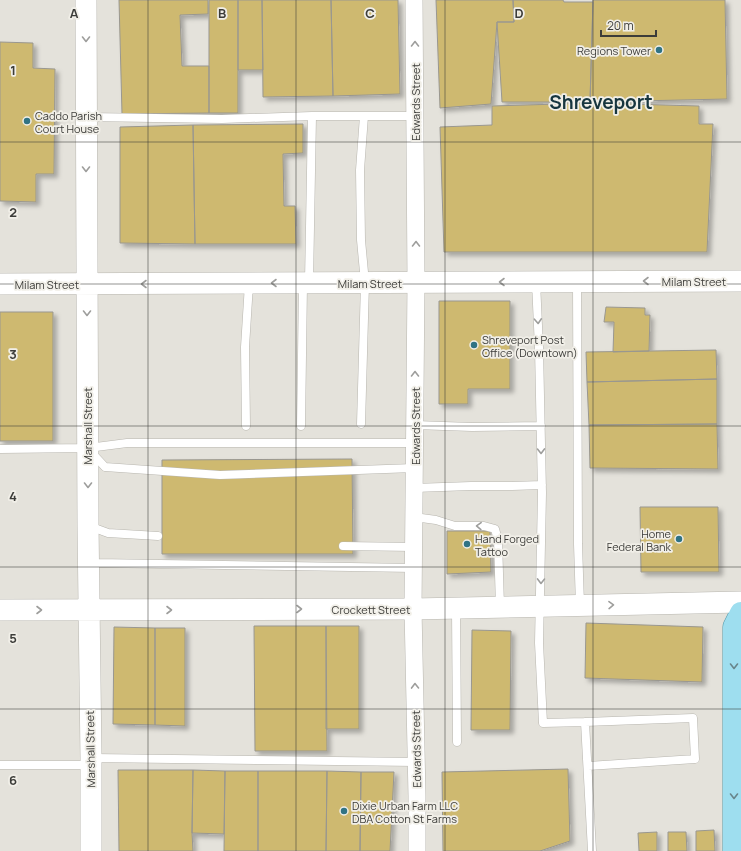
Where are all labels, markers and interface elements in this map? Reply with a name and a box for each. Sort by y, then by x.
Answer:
text: A [70,4,79,22]
text: B [218,4,226,22]
text: C [365,4,375,22]
text: D [514,4,524,22]
scale bar [601,12,656,38]
text: 20 m [607,17,634,34]
one-way arrow [82,36,90,42]
one-way arrow [411,41,419,47]
place label: Regions Tower [577,43,651,58]
marker: Regions Tower [654,45,664,55]
text: 1 [10,61,16,79]
street label: Edwards Street [408,63,423,141]
district label: Shreveport [549,89,653,115]
place label: Caddo Parish Court House [35,108,102,136]
marker: Caddo Parish Court House [22,116,32,126]
one-way arrow [82,166,90,172]
text: 2 [9,203,17,221]
one-way arrow [412,241,420,247]
street label: Milam Street [662,274,726,289]
street label: Milam Street [338,276,402,291]
street label: Milam Street [15,277,79,292]
one-way arrow [643,277,649,285]
one-way arrow [499,278,505,286]
one-way arrow [271,279,277,287]
one-way arrow [141,280,147,288]
one-way arrow [83,310,91,316]
one-way arrow [534,318,542,324]
place label: Shreveport Post Office (Downtown) [482,332,578,360]
marker: Shreveport Post Office (Downtown) [469,340,479,350]
text: 3 [9,345,17,363]
one-way arrow [411,371,419,377]
street label: Marshall Street [80,387,95,465]
street label: Edwards Street [408,387,423,465]
one-way arrow [537,448,545,454]
one-way arrow [84,482,92,488]
text: 4 [9,487,17,505]
one-way arrow [476,522,482,530]
place label: Home Federal Bank [607,526,672,554]
place label: Hand Forged Tattoo [475,531,539,559]
marker: Home Federal Bank [674,534,684,544]
marker: Hand Forged Tattoo [462,539,472,549]
one-way arrow [537,578,545,584]
one-way arrow [608,601,614,609]
street label: Crockett Street [332,602,410,617]
one-way arrow [296,605,302,613]
one-way arrow [36,606,42,614]
one-way arrow [166,606,172,614]
text: 5 [9,629,17,647]
one-way arrow [730,663,738,669]
one-way arrow [411,683,419,689]
street label: Marshall Street [82,710,98,788]
street label: Edwards Street [408,710,424,788]
text: 6 [9,771,17,789]
one-way arrow [730,793,738,799]
place label: Dixie Urban Farm LLC DBA Cotton St Farms [352,798,458,826]
marker: Dixie Urban Farm LLC DBA Cotton St Farms [339,806,349,816]

